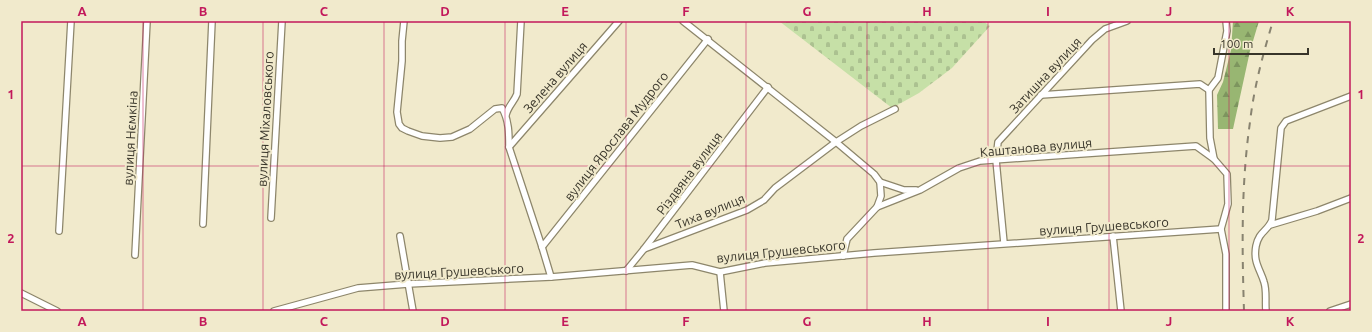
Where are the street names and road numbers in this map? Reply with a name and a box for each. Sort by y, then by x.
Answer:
street label: Затишна вулиця [1006,34,1084,116]
street label: Зелена вулиця [520,39,590,115]
street label: вулиця Міхаловського [254,51,276,187]
street label: вулиця Ярослава Мудрого [561,69,671,203]
street label: вулиця Нємкіна [121,90,139,186]
street label: Різдвяна вулиця [654,129,724,217]
street label: Каштанова вулиця [979,135,1093,159]
street label: Тиха вулиця [673,191,747,231]
street label: вулиця Грушевського [1039,214,1169,238]
street label: вулиця Грушевського [716,237,846,265]
street label: вулиця Грушевського [394,261,524,281]

